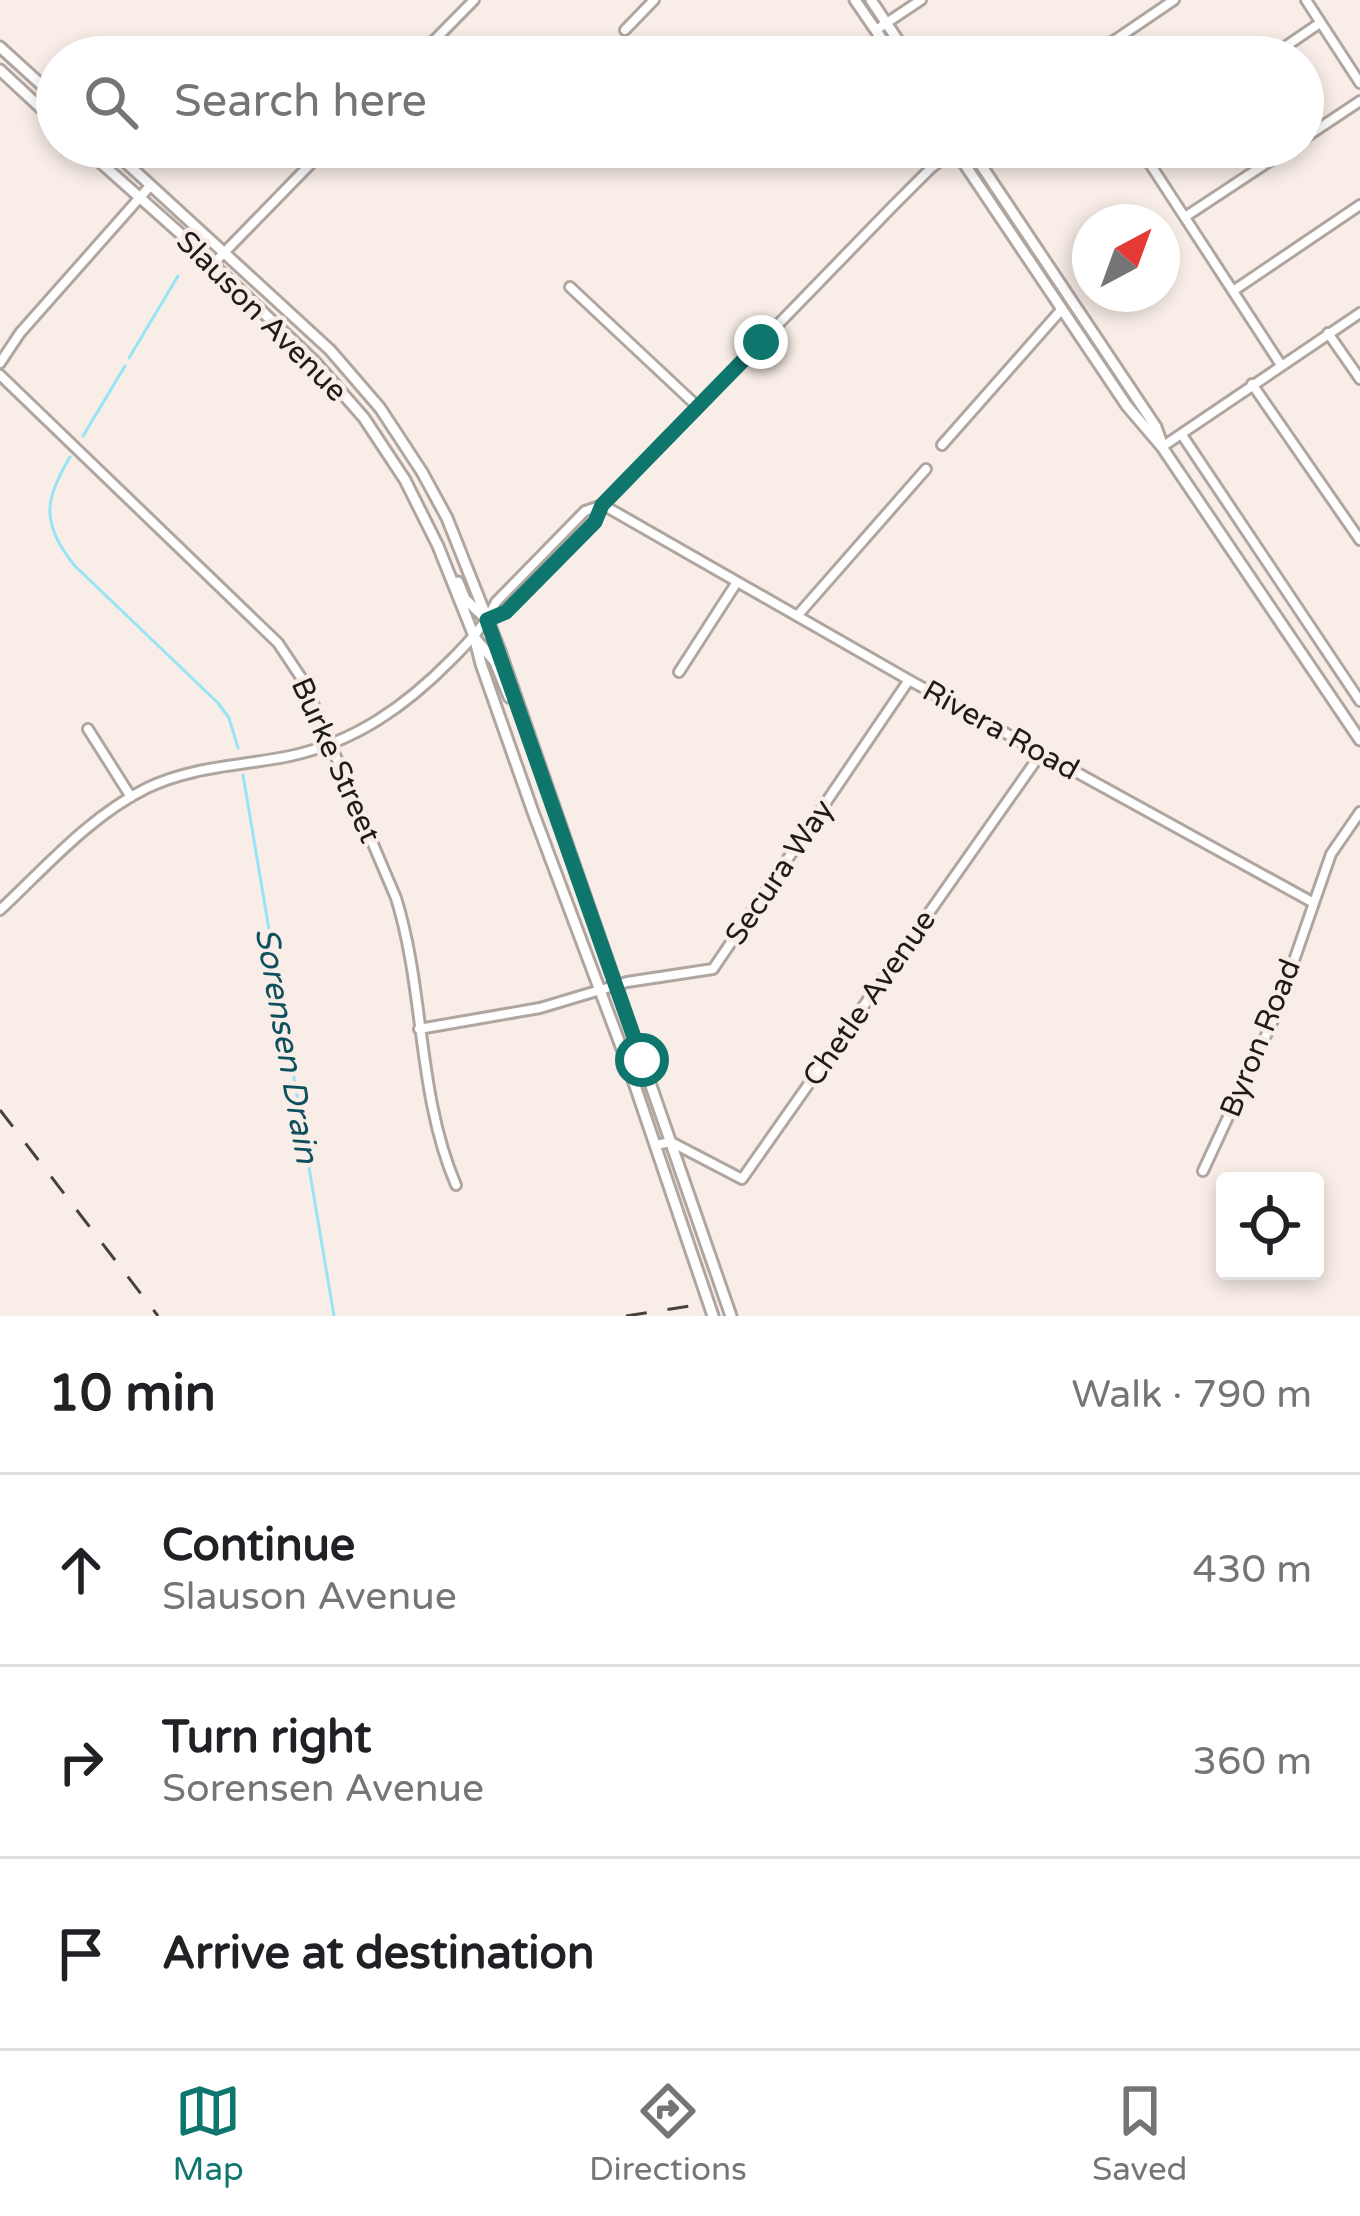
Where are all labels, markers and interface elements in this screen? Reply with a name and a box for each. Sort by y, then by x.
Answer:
search box [36,36,1324,168]
icon: search [78,69,144,135]
text: Search here [174,75,427,129]
north arrow [1072,204,1180,312]
street label: Slauson Avenue [168,223,355,410]
route end [734,315,788,369]
street label: Burke Street [283,672,388,849]
street label: Rivera Road [916,672,1085,789]
street label: Secura Way [717,792,842,952]
street label: Chetle Avenue [795,903,944,1094]
water label: Sorensen Drain [247,924,327,1167]
street label: Byron Road [1212,954,1309,1123]
route start [615,1033,669,1087]
map controls [1216,1172,1324,1280]
button: locate [1216,1172,1324,1280]
text: 10 min [48,1363,216,1425]
text: Walk · 790 m [1071,1371,1312,1418]
text: Continue [162,1519,355,1573]
icon: ahead [48,1537,114,1603]
text: 430 m [1193,1546,1312,1593]
text: Slauson Avenue [162,1573,457,1620]
text: Turn right [162,1711,371,1765]
icon: right [48,1729,114,1795]
text: 360 m [1193,1738,1312,1785]
text: Sorensen Avenue [162,1765,484,1812]
icon: arrive [48,1921,114,1987]
text: Arrive at destination [162,1927,594,1981]
tab: Map [173,2078,244,2189]
tab: Directions [589,2078,747,2189]
tab: Saved [1092,2078,1187,2189]

